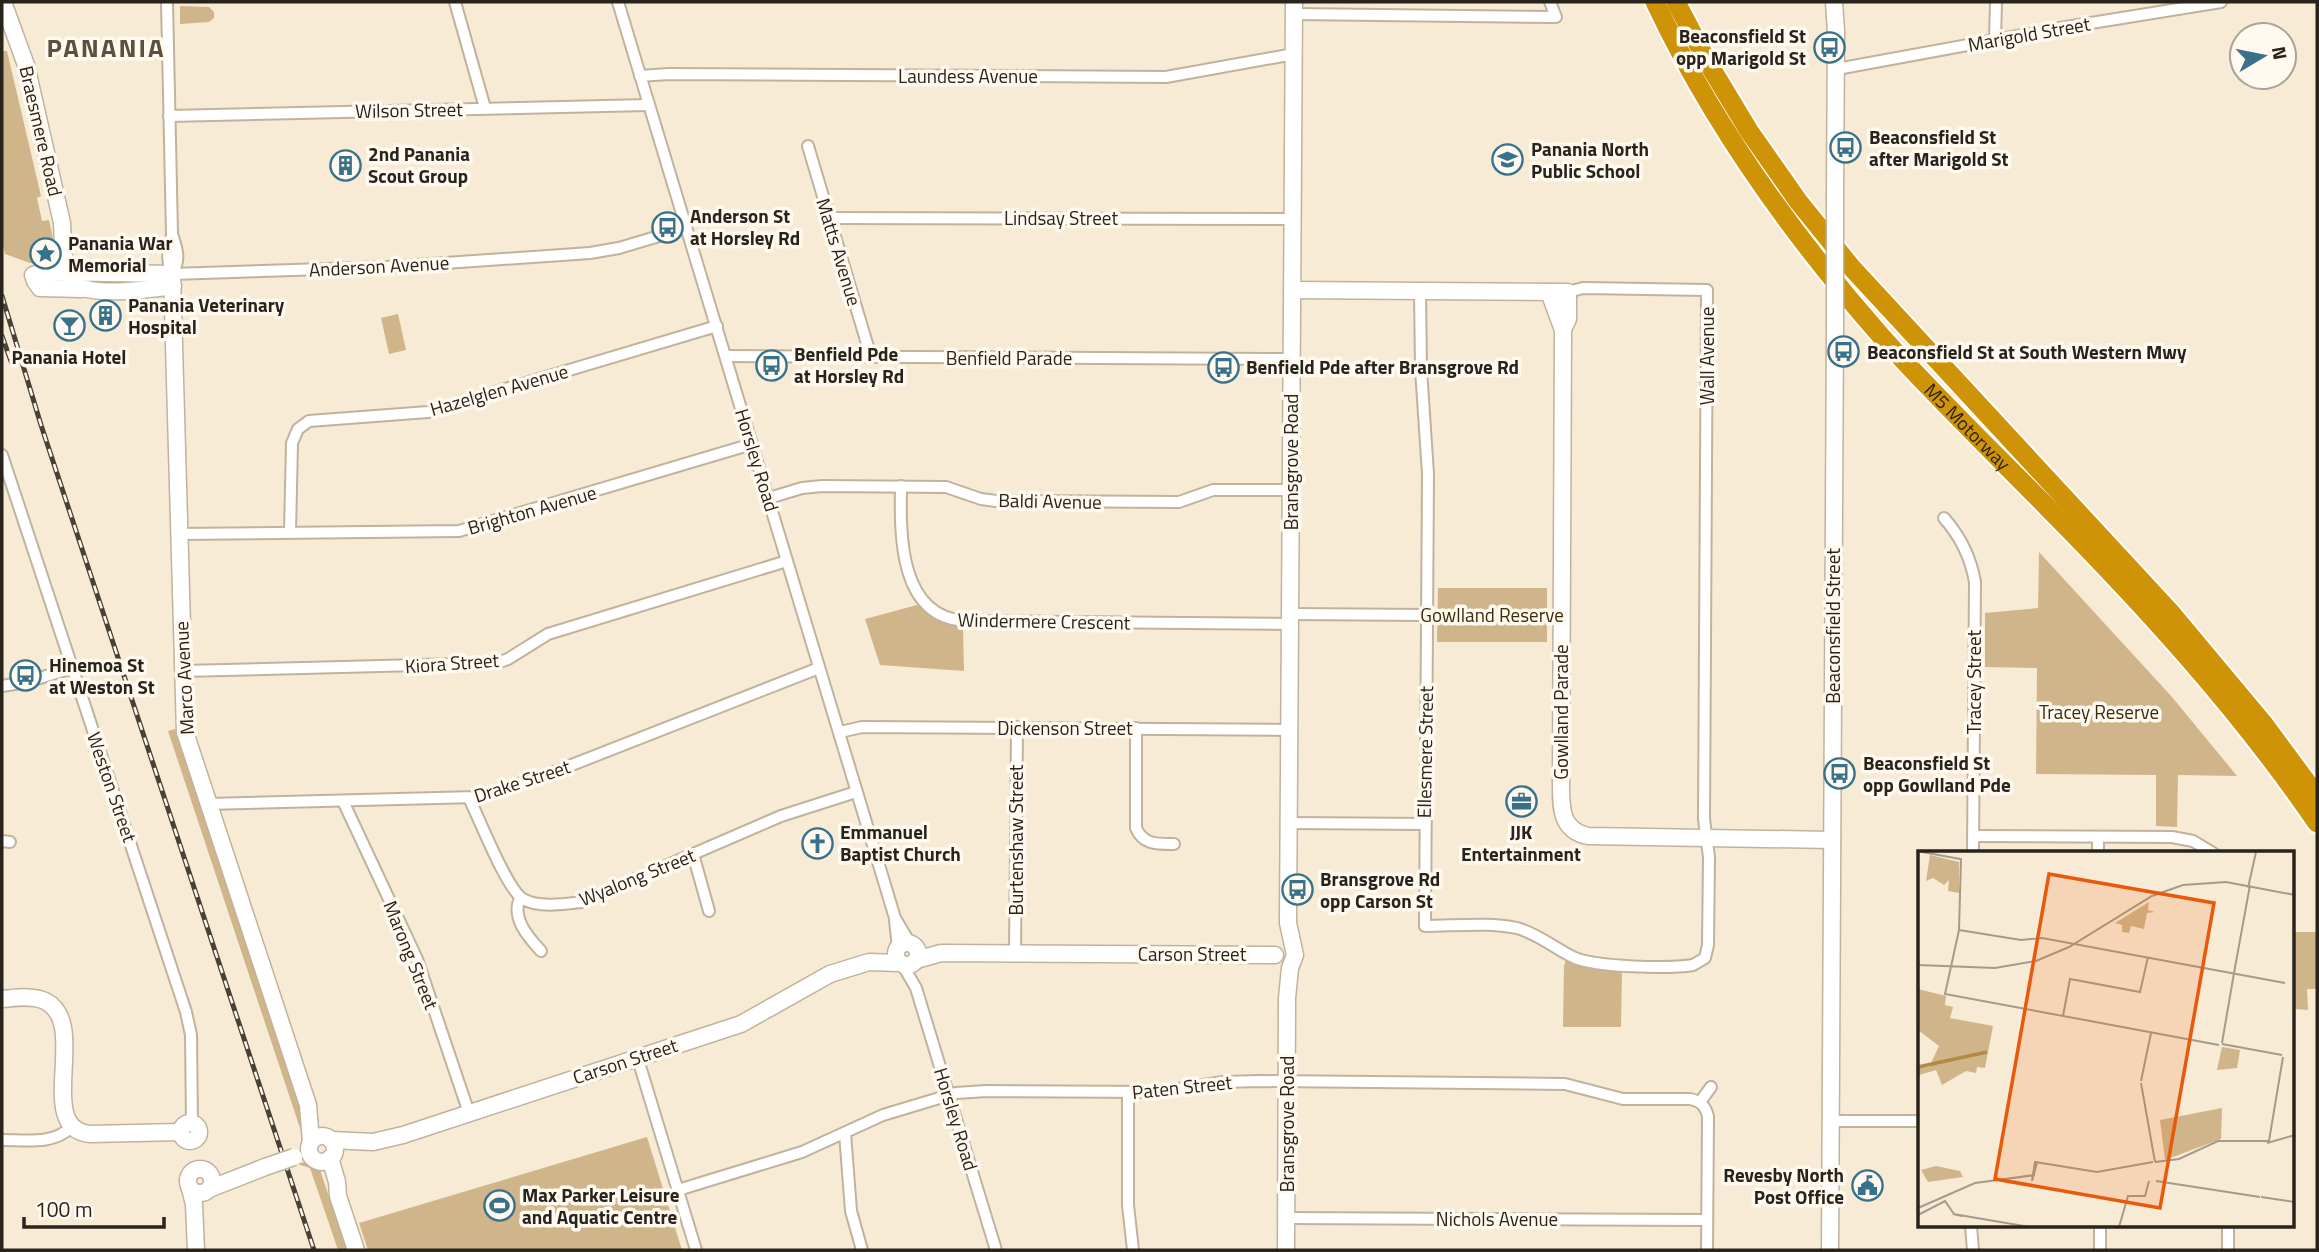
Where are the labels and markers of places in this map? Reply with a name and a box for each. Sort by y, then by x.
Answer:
place label: Beaconsfield St opp Marigold St [1676,21,1806,72]
bus stop icon: Beaconsfield St opp Marigold St [1812,30,1846,64]
place label: Beaconsfield St after Marigold St [1869,122,2009,173]
bus stop icon: Beaconsfield St after Marigold St [1829,131,1863,165]
place label: Panania North Public School [1531,134,1649,185]
place label: 2nd Panania Scout Group [368,139,470,190]
school or university icon: Panania North Public School [1491,143,1525,177]
building icon: 2nd Panania Scout Group [328,148,362,182]
place label: Anderson St at Horsley Rd [690,201,800,252]
bus stop icon: Anderson St at Horsley Rd [650,210,684,244]
place label: Panania War Memorial [68,228,172,279]
place icon: Panania War Memorial [28,237,62,271]
place label: Panania Veterinary Hospital [128,290,285,341]
building icon: Panania Veterinary Hospital [88,299,122,333]
bar icon: Panania Hotel [52,309,86,343]
bus stop icon: Beaconsfield St at South Western Mwy [1827,335,1861,369]
place label: Beaconsfield St at South Western Mwy [1867,337,2187,366]
place label: Benfield Pde at Horsley Rd [794,339,904,390]
place label: Panania Hotel [12,342,126,371]
bus stop icon: Benfield Pde at Horsley Rd [754,348,788,382]
bus stop icon: Benfield Pde after Bransgrove Rd [1206,350,1240,384]
place label: Benfield Pde after Bransgrove Rd [1246,352,1519,381]
place label: Hinemoa St at Weston St [49,650,155,701]
bus stop icon: Hinemoa St at Weston St [9,659,43,693]
place label: Beaconsfield St opp Gowlland Pde [1863,748,2011,799]
bus stop icon: Beaconsfield St opp Gowlland Pde [1823,757,1857,791]
office icon: JJK Entertainment [1504,784,1538,818]
place label: Emmanuel Baptist Church [840,817,961,868]
place label: JJK Entertainment [1461,817,1581,868]
church icon: Emmanuel Baptist Church [800,826,834,860]
place label: Bransgrove Rd opp Carson St [1320,864,1440,915]
bus stop icon: Bransgrove Rd opp Carson St [1280,873,1314,907]
place label: Revesby North Post Office [1723,1160,1844,1211]
public building icon: Revesby North Post Office [1850,1169,1884,1203]
place label: Max Parker Leisure and Aquatic Centre [522,1180,680,1231]
sports icon: Max Parker Leisure and Aquatic Centre [482,1189,516,1223]

